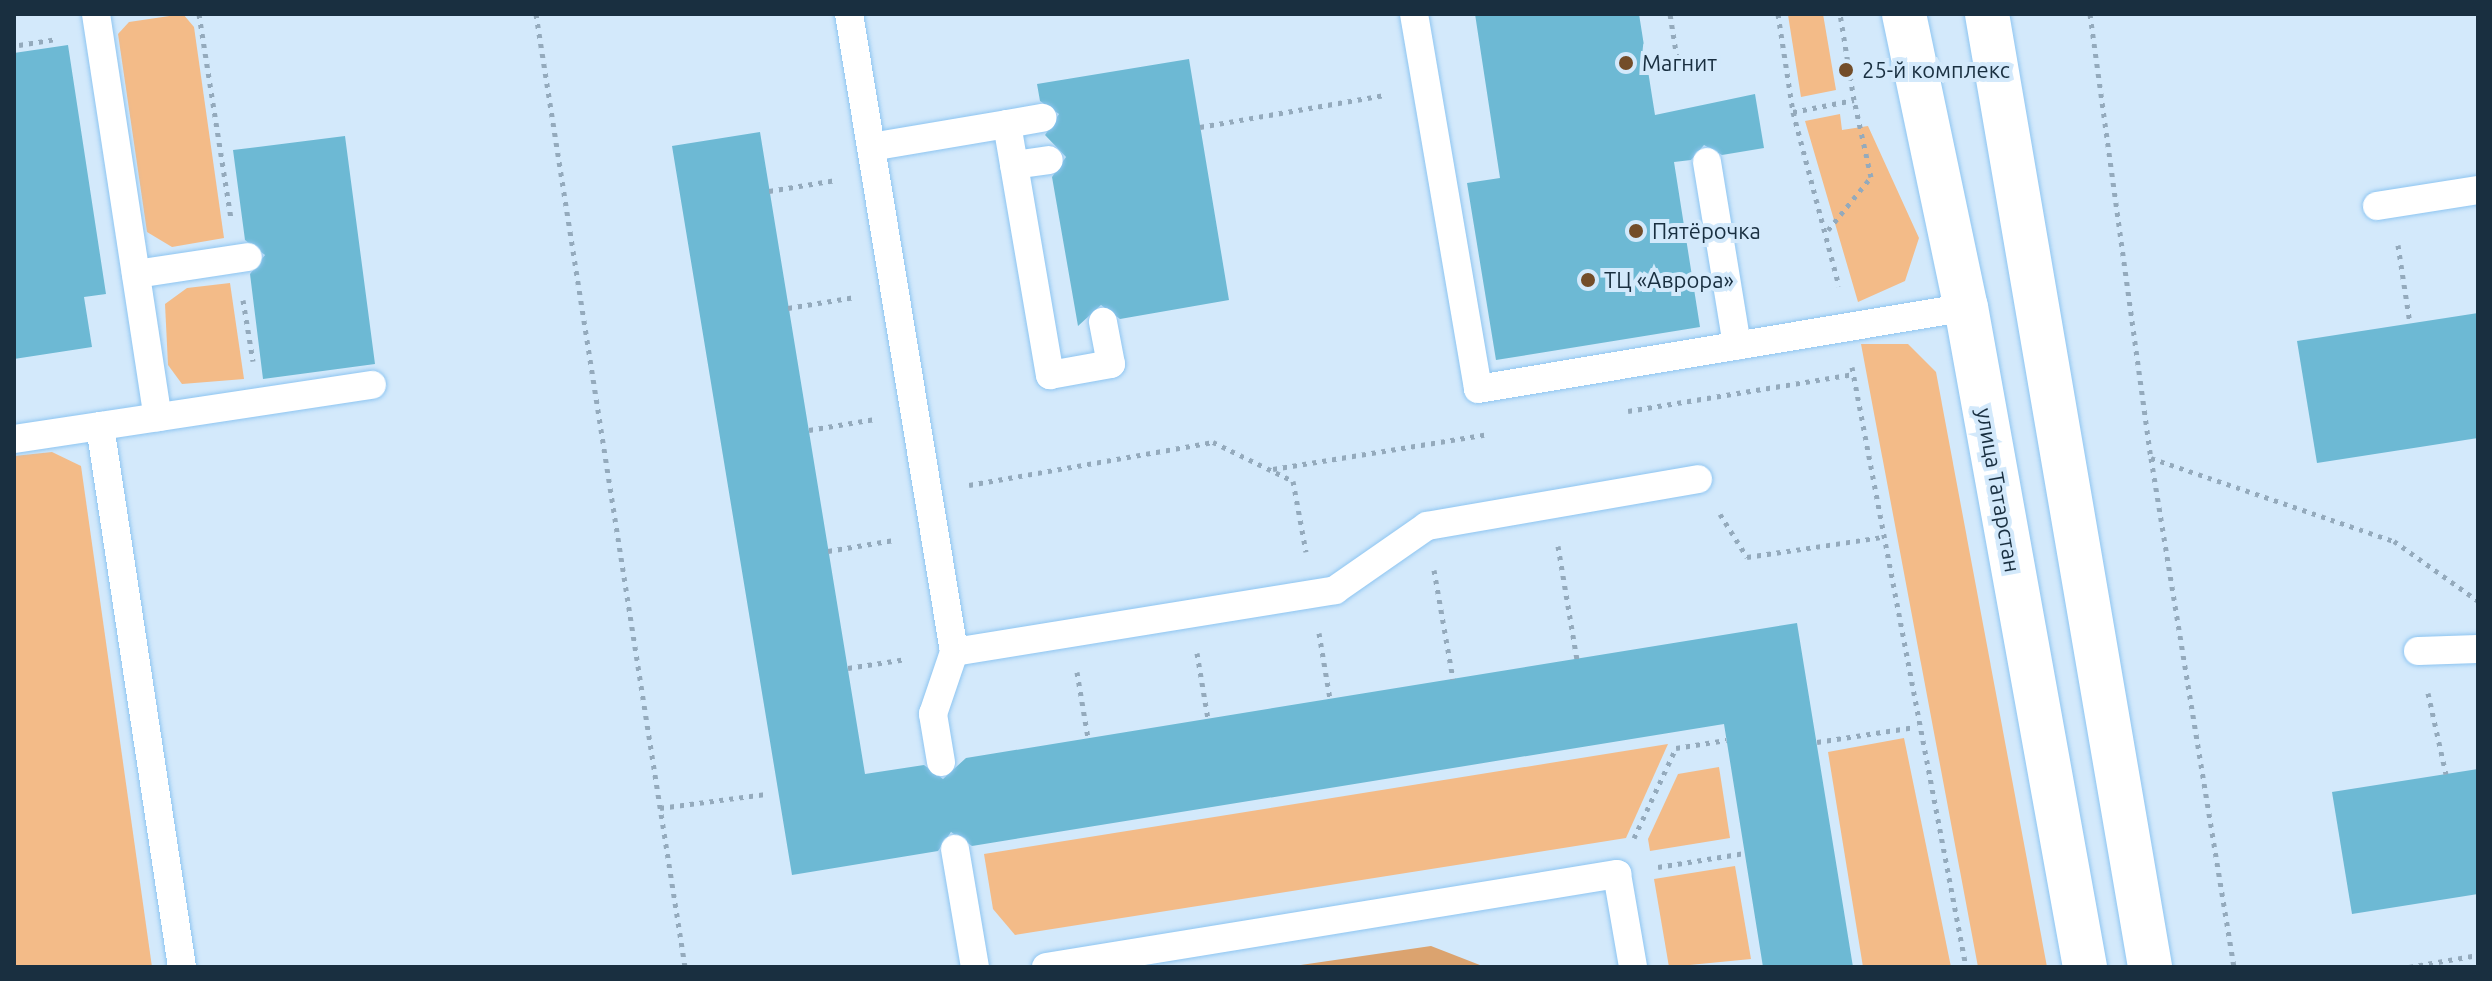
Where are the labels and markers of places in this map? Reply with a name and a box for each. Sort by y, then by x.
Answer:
place label: Магнит [1642,50,1717,76]
marker: Магнит [1617,54,1635,72]
place label: 25-й комплекс [1862,57,2010,83]
marker: 25-й комплекс [1837,61,1855,79]
place label: Пятёрочка [1652,218,1761,244]
marker: Пятёрочка [1627,222,1645,240]
place label: ТЦ «Аврора» [1604,267,1734,293]
marker: ТЦ «Аврора» [1579,271,1597,289]

